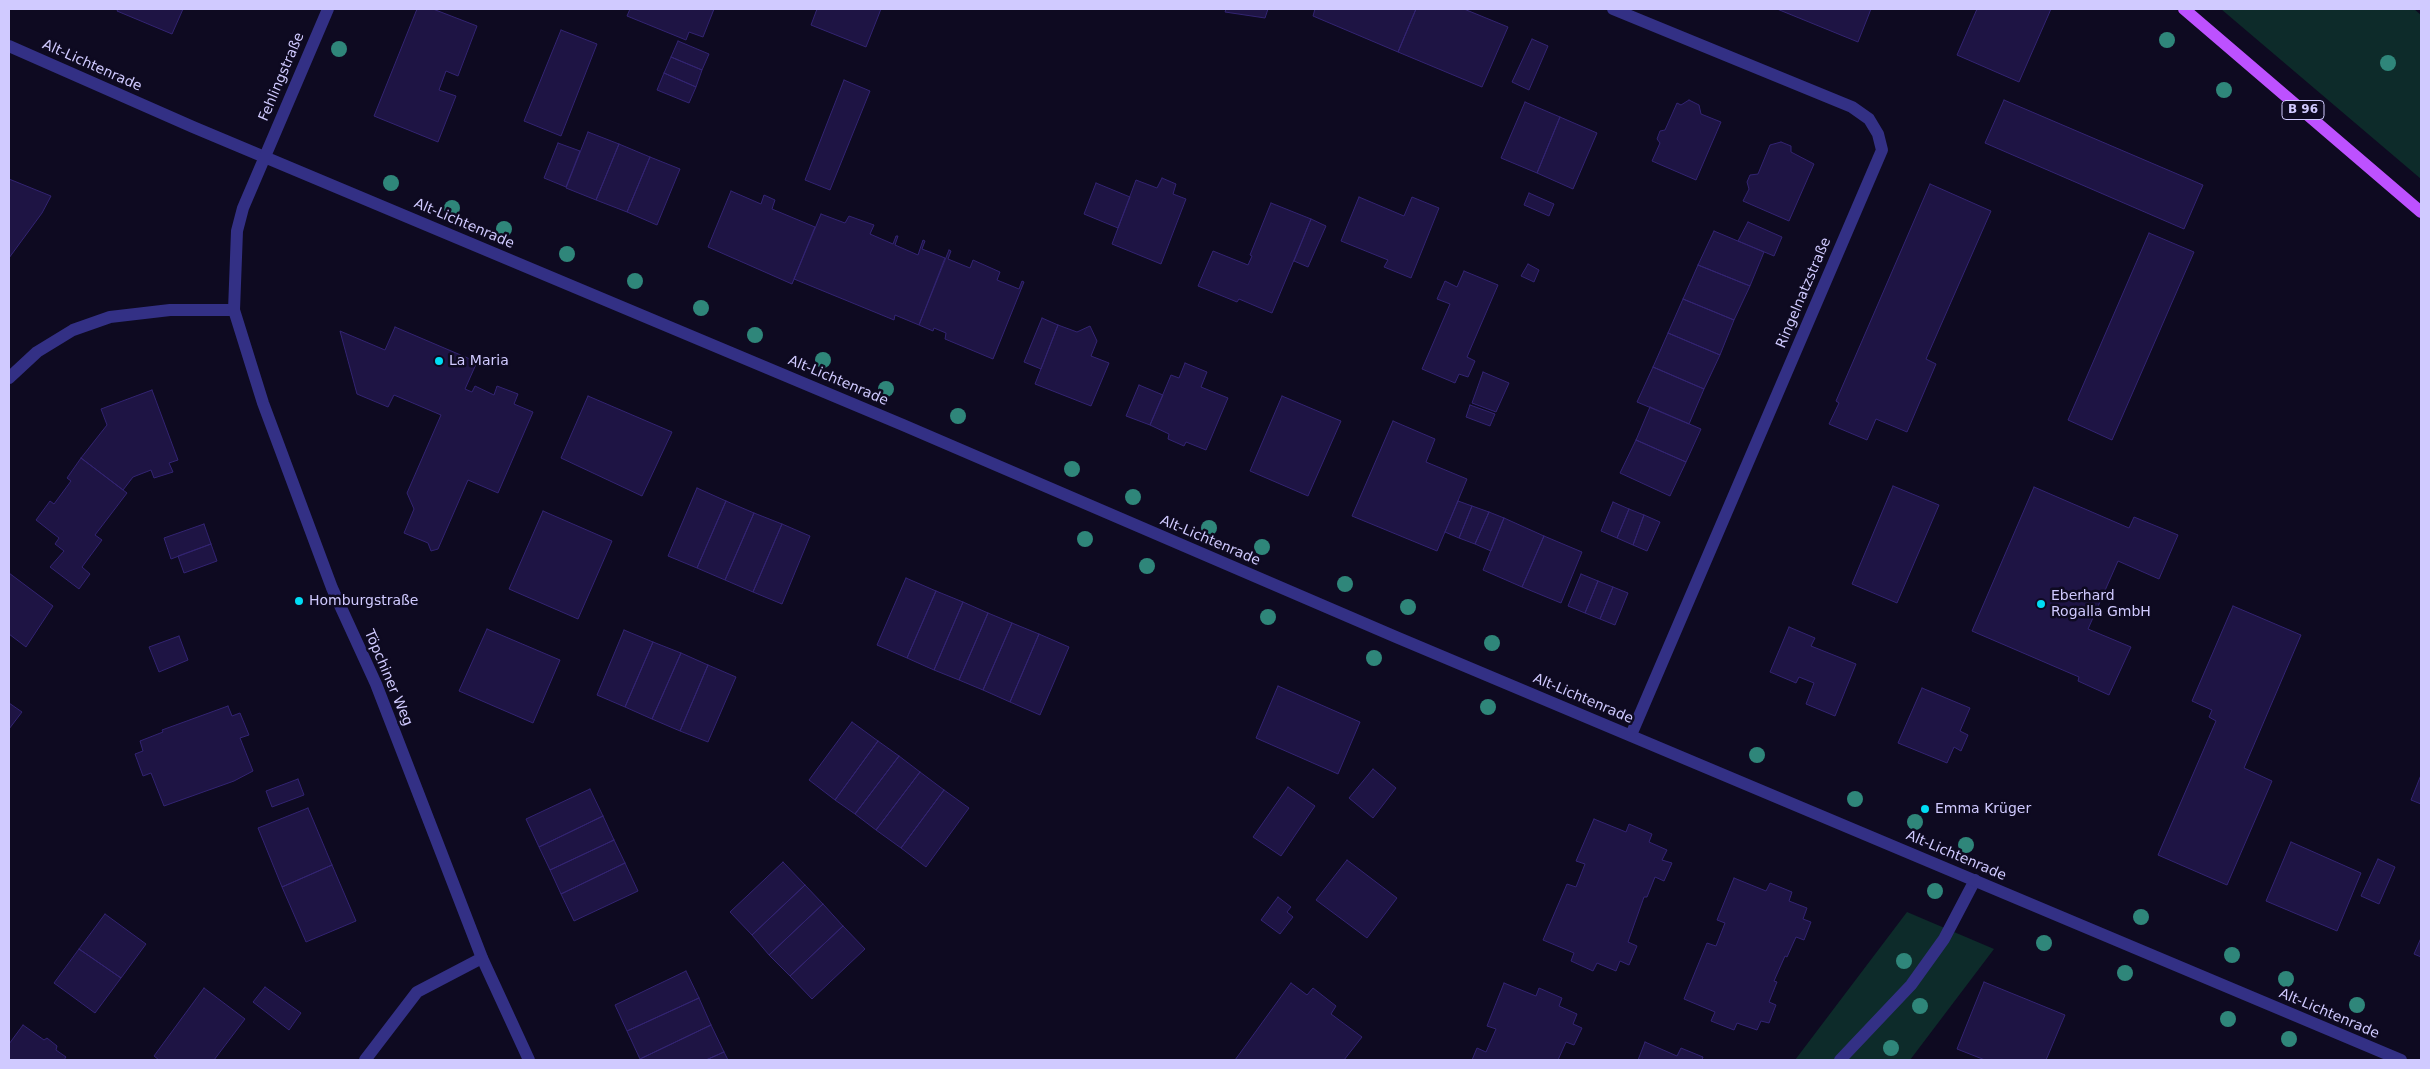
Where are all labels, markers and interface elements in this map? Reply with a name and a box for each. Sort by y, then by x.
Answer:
street label: Fehlingstraße [256,30,308,124]
street label: Alt-Lichtenrade [40,37,144,95]
road number: B 96 [2282,100,2324,120]
street label: Alt-Lichtenrade [411,195,517,253]
street label: Ringelnatzstraße [1773,235,1835,351]
street label: Alt-Lichtenrade [785,352,891,410]
place label: La Maria [449,353,509,369]
marker: La Maria [433,355,445,367]
street label: Alt-Lichtenrade [1157,512,1263,570]
place label: Eberhard Rogalla GmbH [2051,588,2151,620]
place label: Homburgstraße [309,593,418,609]
marker: Homburgstraße [293,595,305,607]
marker: Eberhard Rogalla GmbH [2035,598,2047,610]
street label: Töpchiner Weg [360,627,416,729]
street label: Alt-Lichtenrade [1530,670,1636,728]
place label: Emma Krüger [1935,801,2031,817]
marker: Emma Krüger [1919,803,1931,815]
street label: Alt-Lichtenrade [1903,827,2009,885]
street label: Alt-Lichtenrade [2276,985,2382,1043]

